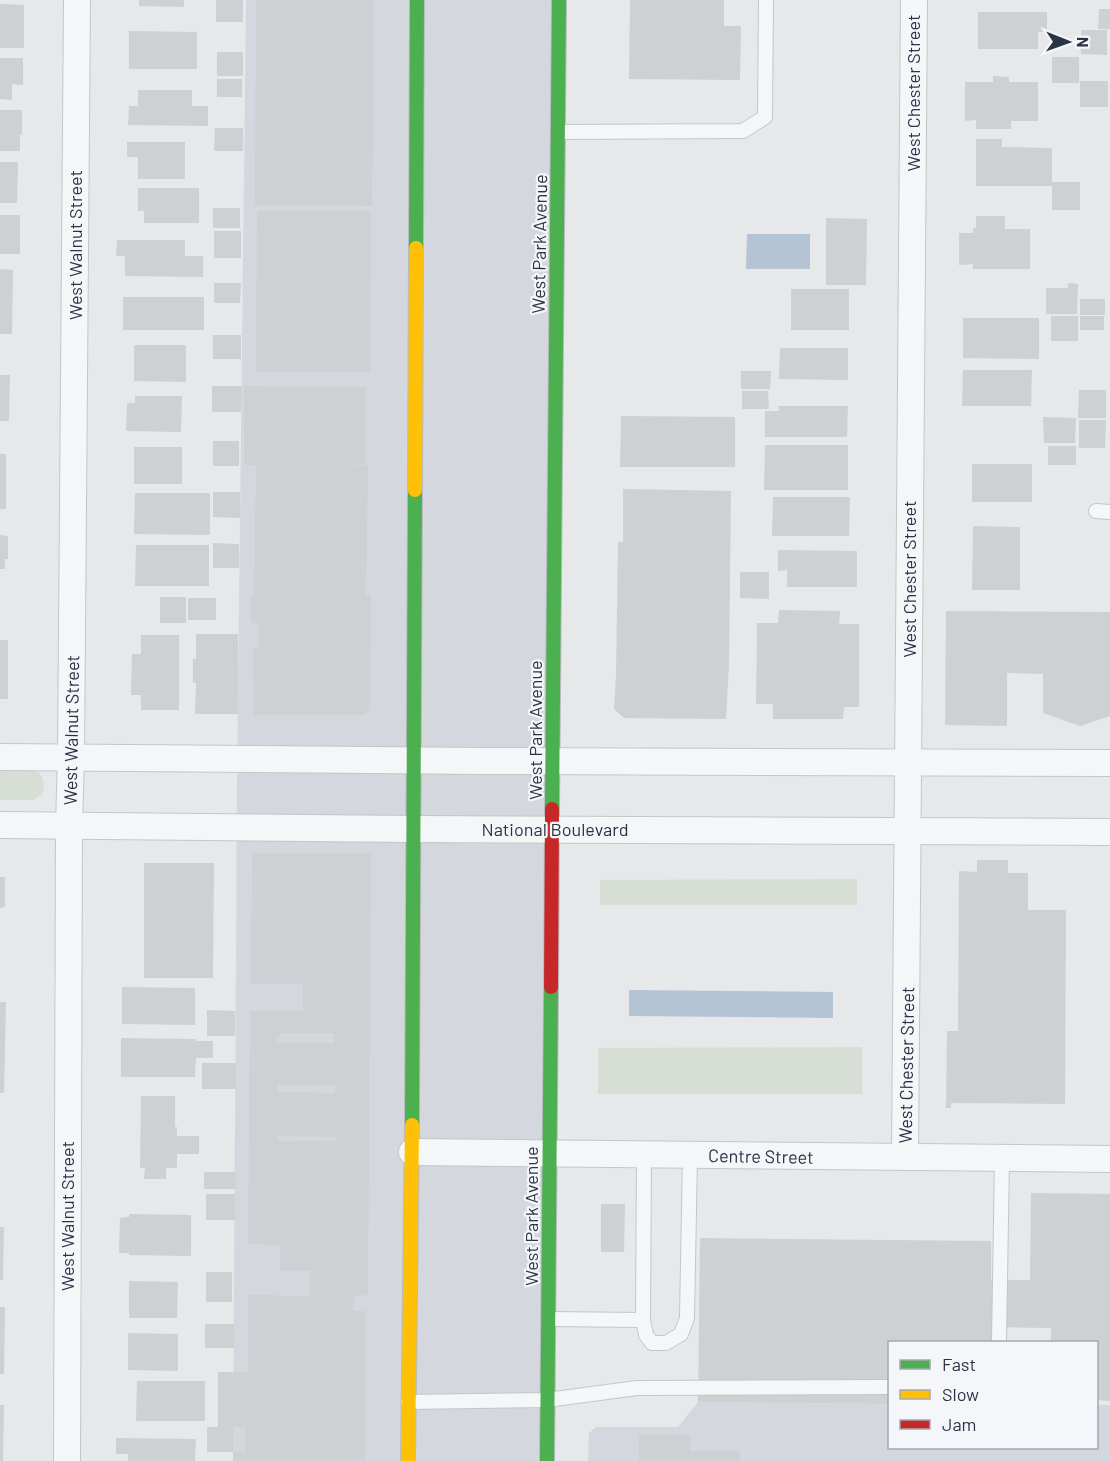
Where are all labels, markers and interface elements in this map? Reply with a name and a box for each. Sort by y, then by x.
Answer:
north arrow [1038,12,1098,72]
street label: West Chester Street [902,15,924,171]
text: N [1074,37,1093,48]
street label: West Walnut Street [64,170,86,320]
street label: West Park Avenue [527,174,551,314]
street label: West Chester Street [898,501,920,657]
street label: West Walnut Street [59,655,83,805]
street label: West Park Avenue [524,660,546,800]
street label: National Boulevard [482,818,628,840]
street label: West Chester Street [894,986,918,1144]
street label: West Walnut Street [56,1141,78,1291]
street label: Centre Street [708,1144,814,1168]
street label: West Park Avenue [520,1146,542,1286]
legend [888,1341,1098,1449]
text: Fast [942,1353,976,1375]
text: Slow [942,1383,979,1405]
text: Jam [942,1413,976,1435]

